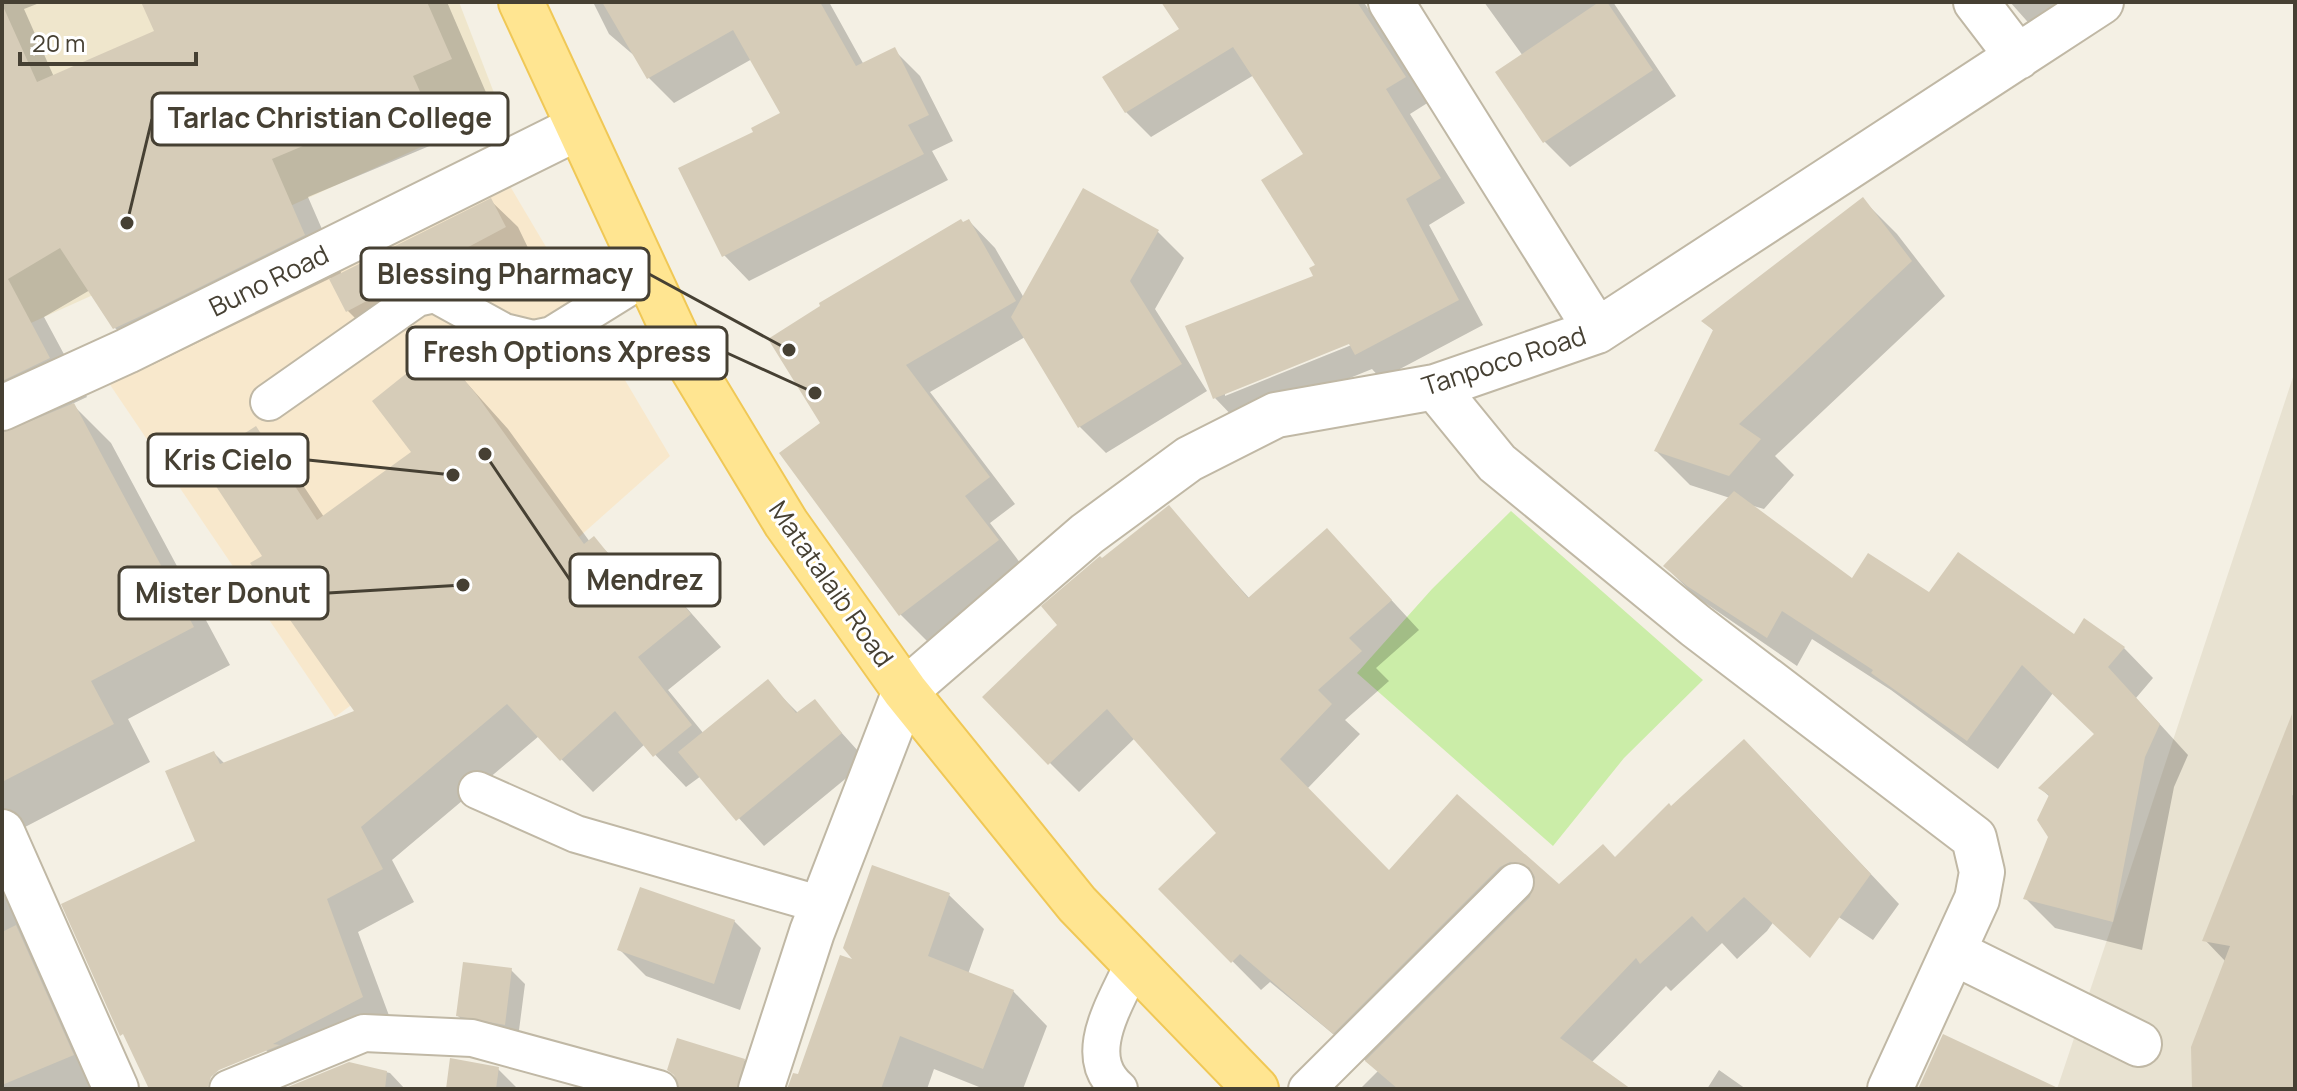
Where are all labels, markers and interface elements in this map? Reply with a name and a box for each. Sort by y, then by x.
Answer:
scale bar [20,16,196,66]
text: 20 m [32,26,85,59]
callout: Tarlac Christian College [152,93,508,145]
text: Tarlac Christian College [168,98,492,136]
street label: Buno Road [203,236,334,325]
callout: Blessing Pharmacy [361,248,649,300]
text: Blessing Pharmacy [377,254,633,292]
street label: Tanpoco Road [1417,317,1590,404]
callout: Fresh Options Xpress [407,327,727,379]
text: Fresh Options Xpress [423,332,711,370]
callout: Kris Cielo [148,434,308,486]
text: Kris Cielo [164,440,292,478]
street label: Matatalaib Road [761,493,902,674]
callout: Mendrez [570,554,720,606]
text: Mendrez [586,560,704,598]
callout: Mister Donut [119,567,328,619]
text: Mister Donut [135,573,311,611]

